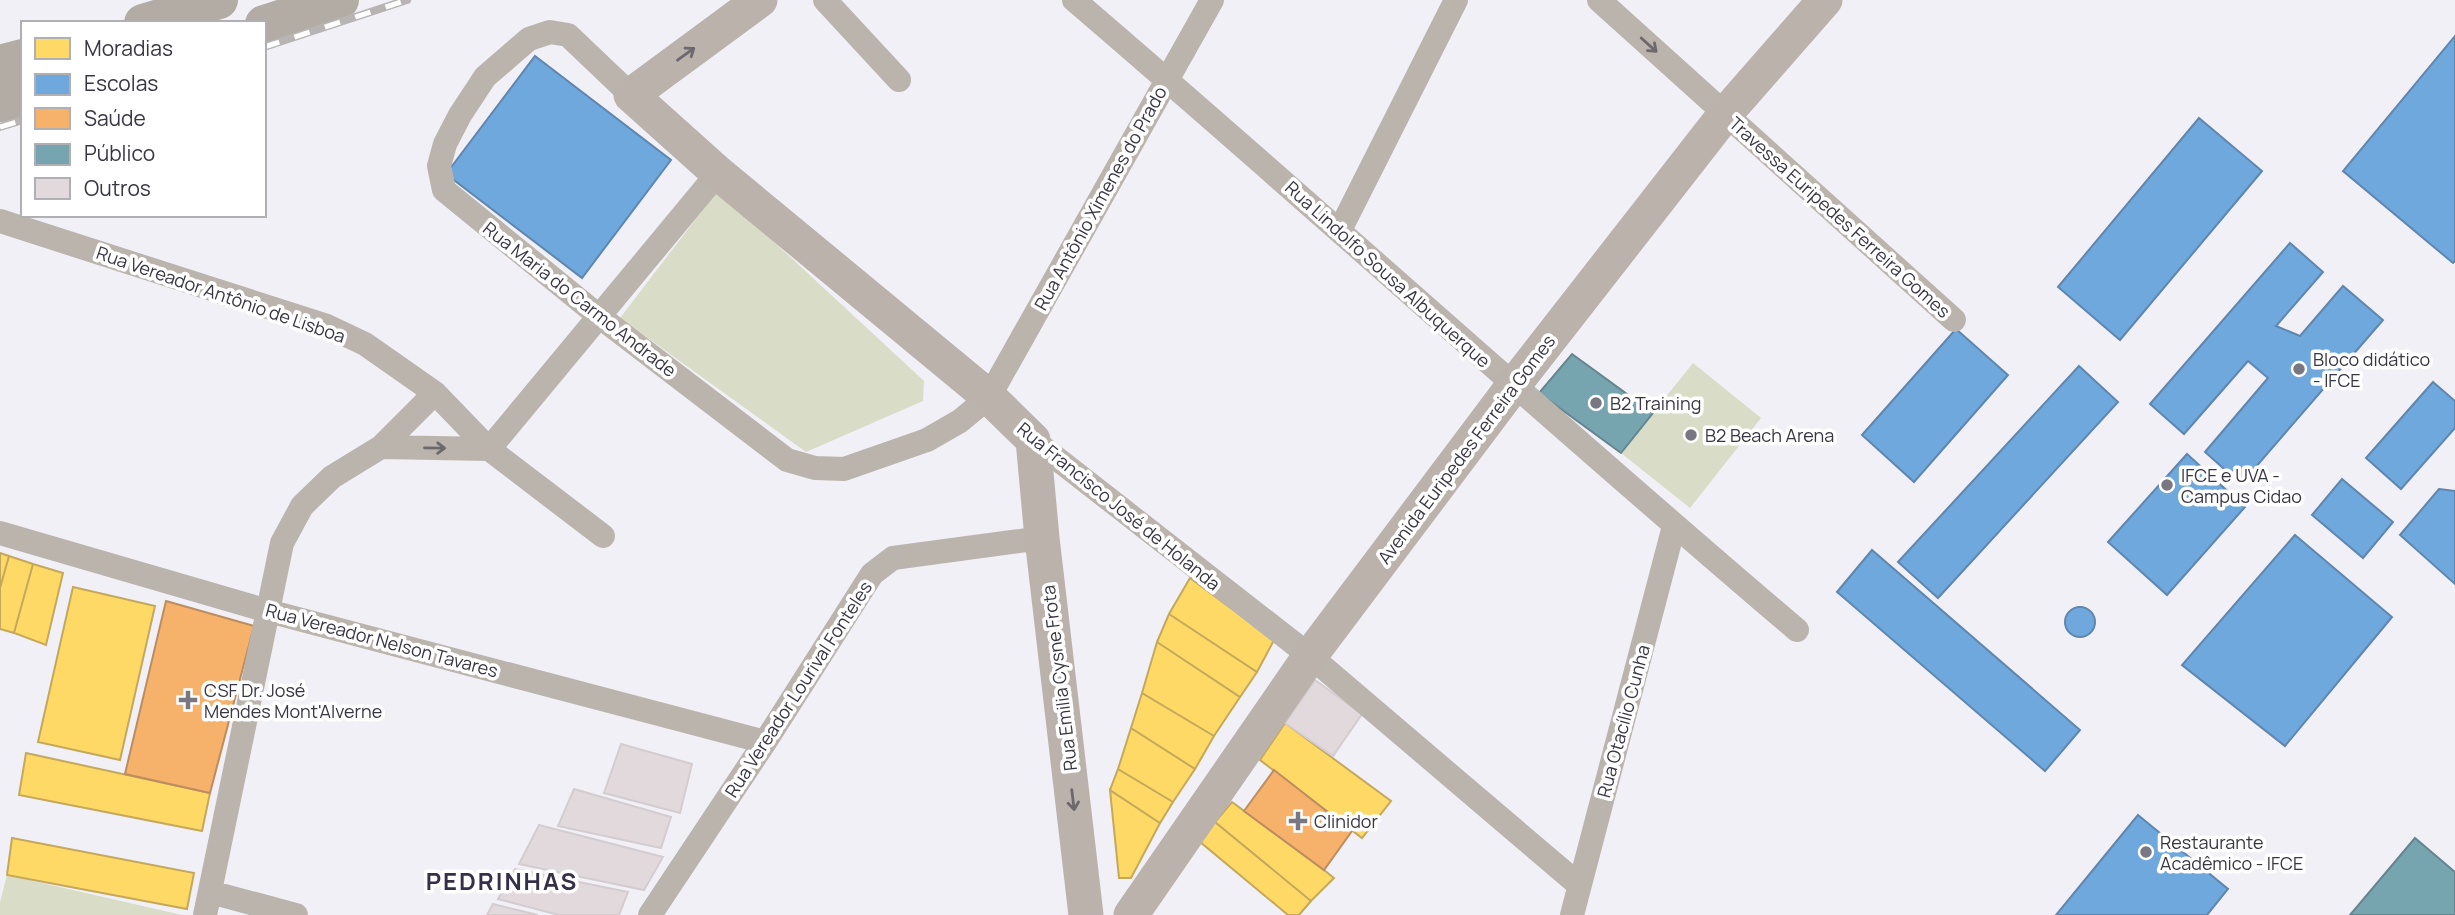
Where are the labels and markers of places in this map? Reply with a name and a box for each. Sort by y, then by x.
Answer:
place label: Bloco didático - IFCE [2313,347,2430,392]
marker: Bloco didático - IFCE [2291,361,2307,377]
place label: B2 Training [1610,391,1701,415]
marker: B2 Training [1588,395,1604,411]
place label: B2 Beach Arena [1705,423,1834,447]
marker: B2 Beach Arena [1683,427,1699,443]
place label: IFCE e UVA - Campus Cidao [2181,463,2302,508]
marker: IFCE e UVA - Campus Cidao [2159,477,2175,493]
place label: CSF Dr. José Mendes Mont'Alverne [204,678,382,723]
marker: CSF Dr. José Mendes Mont'Alverne [178,690,198,710]
place label: Clinidor [1314,809,1378,833]
marker: Clinidor [1288,811,1308,831]
place label: Restaurante Acadêmico - IFCE [2160,830,2303,875]
marker: Restaurante Acadêmico - IFCE [2138,844,2154,860]

